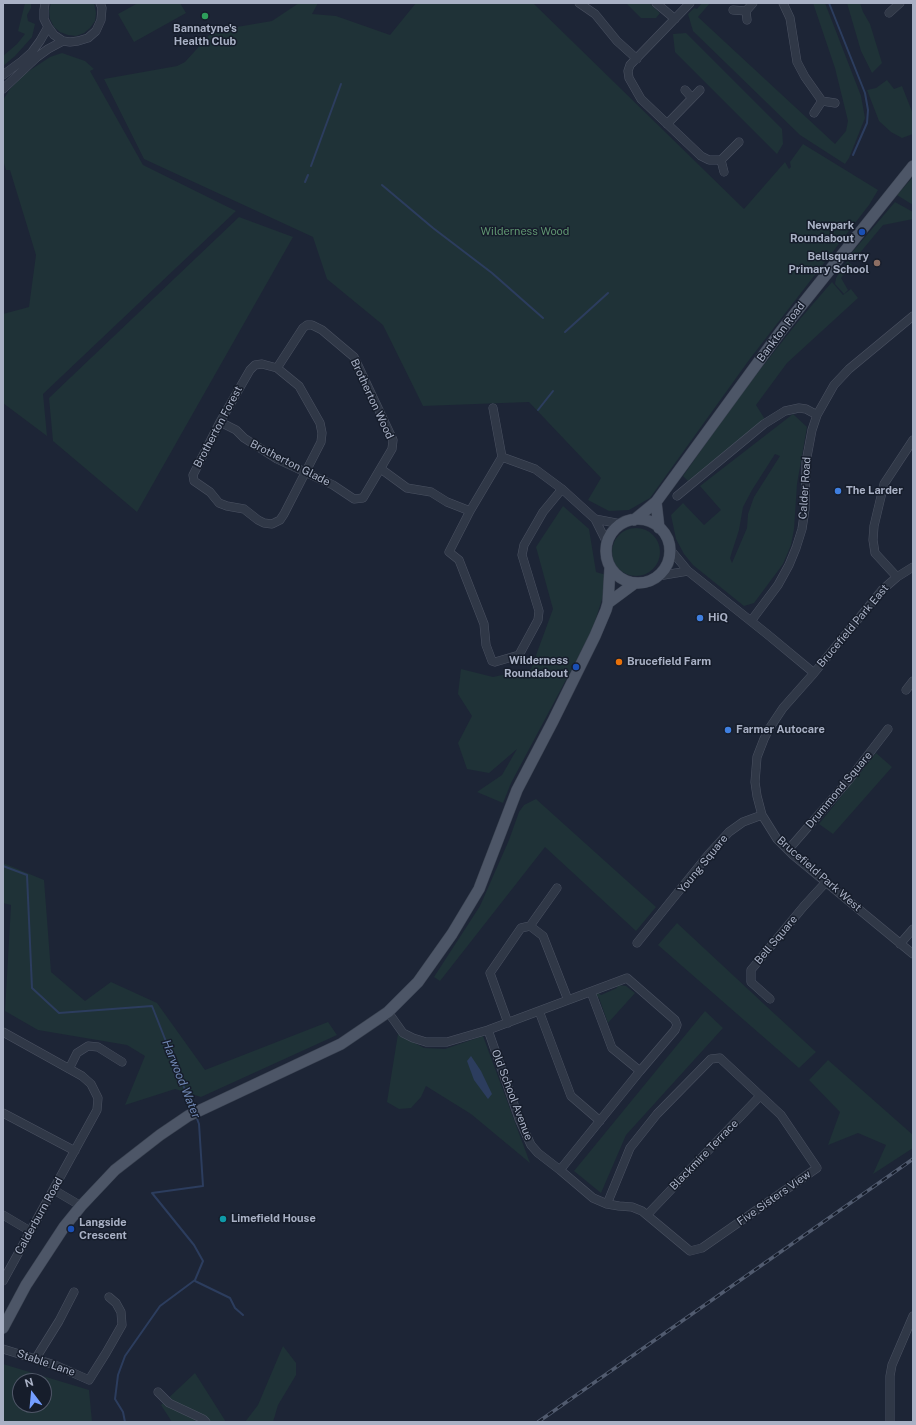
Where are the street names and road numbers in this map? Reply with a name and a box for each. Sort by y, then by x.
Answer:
street label: Bankton Road [754,300,808,364]
street label: Brotherton Wood [348,357,396,441]
street label: Brotherton Forest [191,384,245,470]
street label: Brotherton Glade [248,437,332,489]
street label: Calder Road [796,456,814,520]
street label: Brucefield Park East [814,582,892,670]
street label: Drummond Square [803,749,875,831]
street label: Young Square [675,832,731,896]
street label: Brucefield Park West [774,834,864,914]
street label: Bell Square [752,913,800,967]
street label: Old School Avenue [489,1048,535,1142]
street label: Blackmire Terrace [667,1117,741,1193]
street label: Five Sisters View [735,1168,813,1228]
street label: Calderburn Road [12,1175,66,1257]
street label: Stable Lane [15,1347,77,1379]

